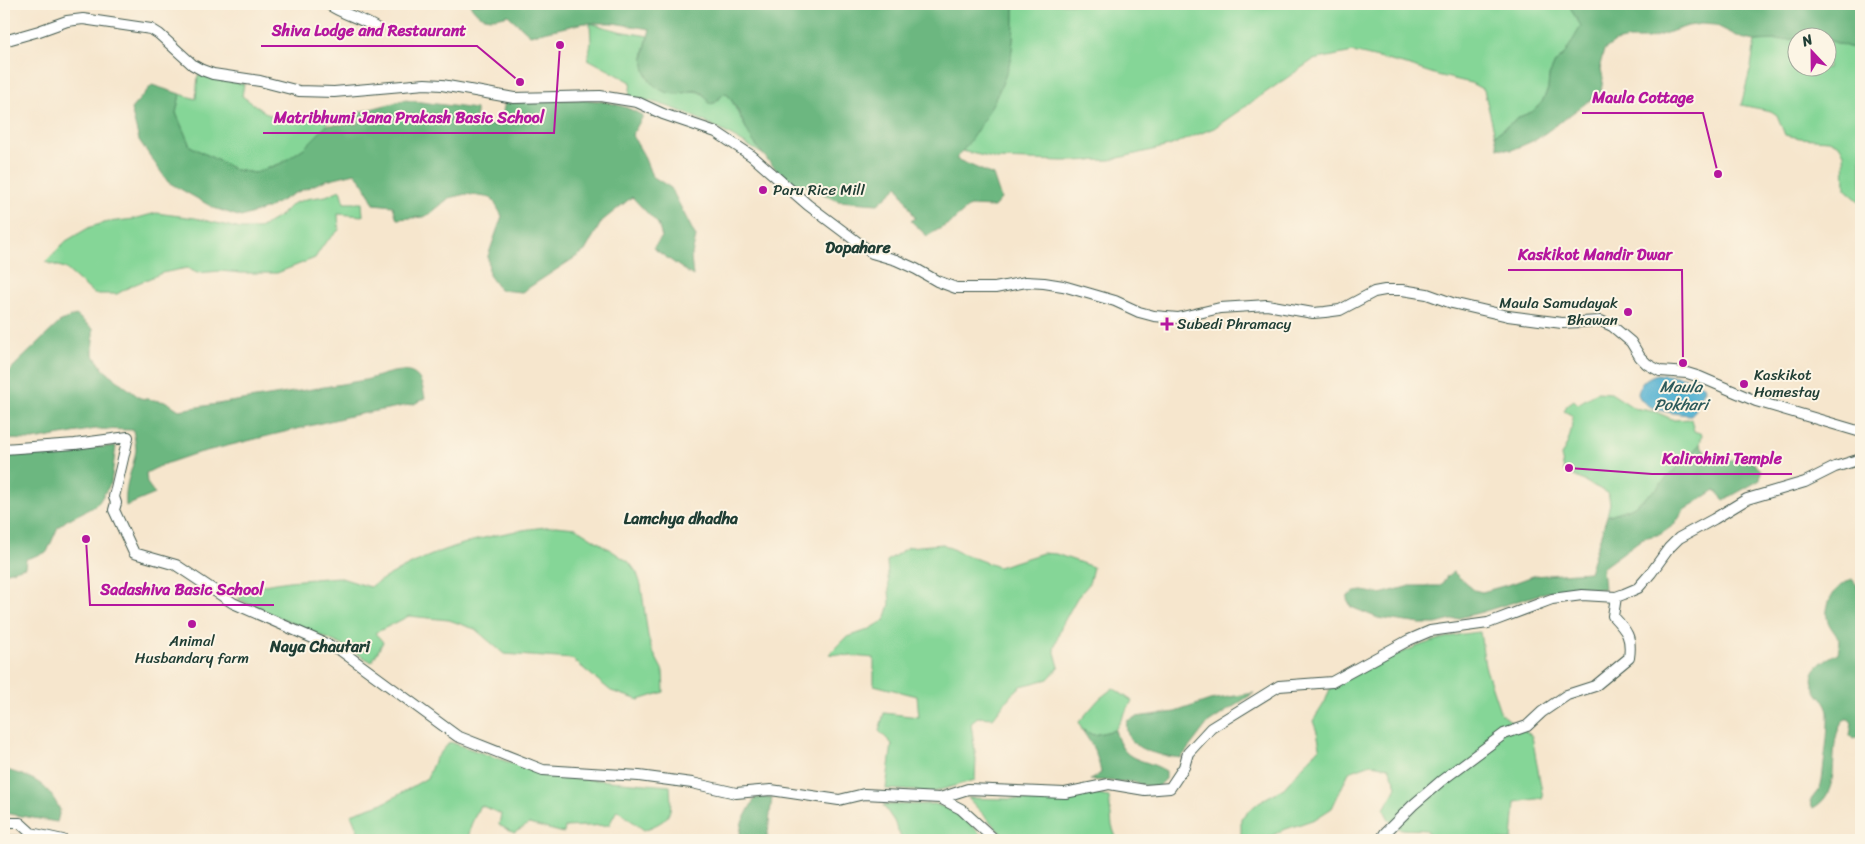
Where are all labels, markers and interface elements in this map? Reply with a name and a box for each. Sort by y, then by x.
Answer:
callout: Shiva Lodge and Restaurant [261,15,477,46]
text: Shiva Lodge and Restaurant [271,16,466,45]
text: N [1797,27,1817,54]
north arrow [1788,28,1838,78]
callout: Maula Cottage [1582,82,1703,113]
text: Maula Cottage [1591,83,1694,112]
callout: Matribhumi Jana Prakash Basic School [263,102,554,133]
text: Matribhumi Jana Prakash Basic School [273,103,546,132]
place label: Paru Rice Mill [773,177,866,203]
marker: Paru Rice Mill [757,184,769,196]
district label: Dopahare [825,233,891,262]
callout: Kaskikot Mandir Dwar [1508,239,1682,270]
text: Kaskikot Mandir Dwar [1517,240,1673,269]
place label: Maula Samudayak Bhawan [1499,290,1618,333]
marker: Maula Samudayak Bhawan [1622,306,1634,318]
place label: Subedi Phramacy [1177,311,1292,337]
marker: Subedi Phramacy [1161,318,1173,330]
place label: Kaskikot Homestay [1754,362,1820,405]
water label: Maula Pokhari [1654,372,1711,419]
marker: Kaskikot Homestay [1738,378,1750,390]
callout: Kalirohini Temple [1652,443,1792,474]
text: Kalirohini Temple [1661,444,1783,473]
district label: Lamchya dhadha [624,504,738,533]
callout: Sadashiva Basic School [90,574,274,605]
text: Sadashiva Basic School [99,575,265,604]
marker: Animal Husbandary farm [186,618,198,630]
place label: Animal Husbandary farm [135,628,249,671]
district label: Naya Chautari [269,632,371,661]

